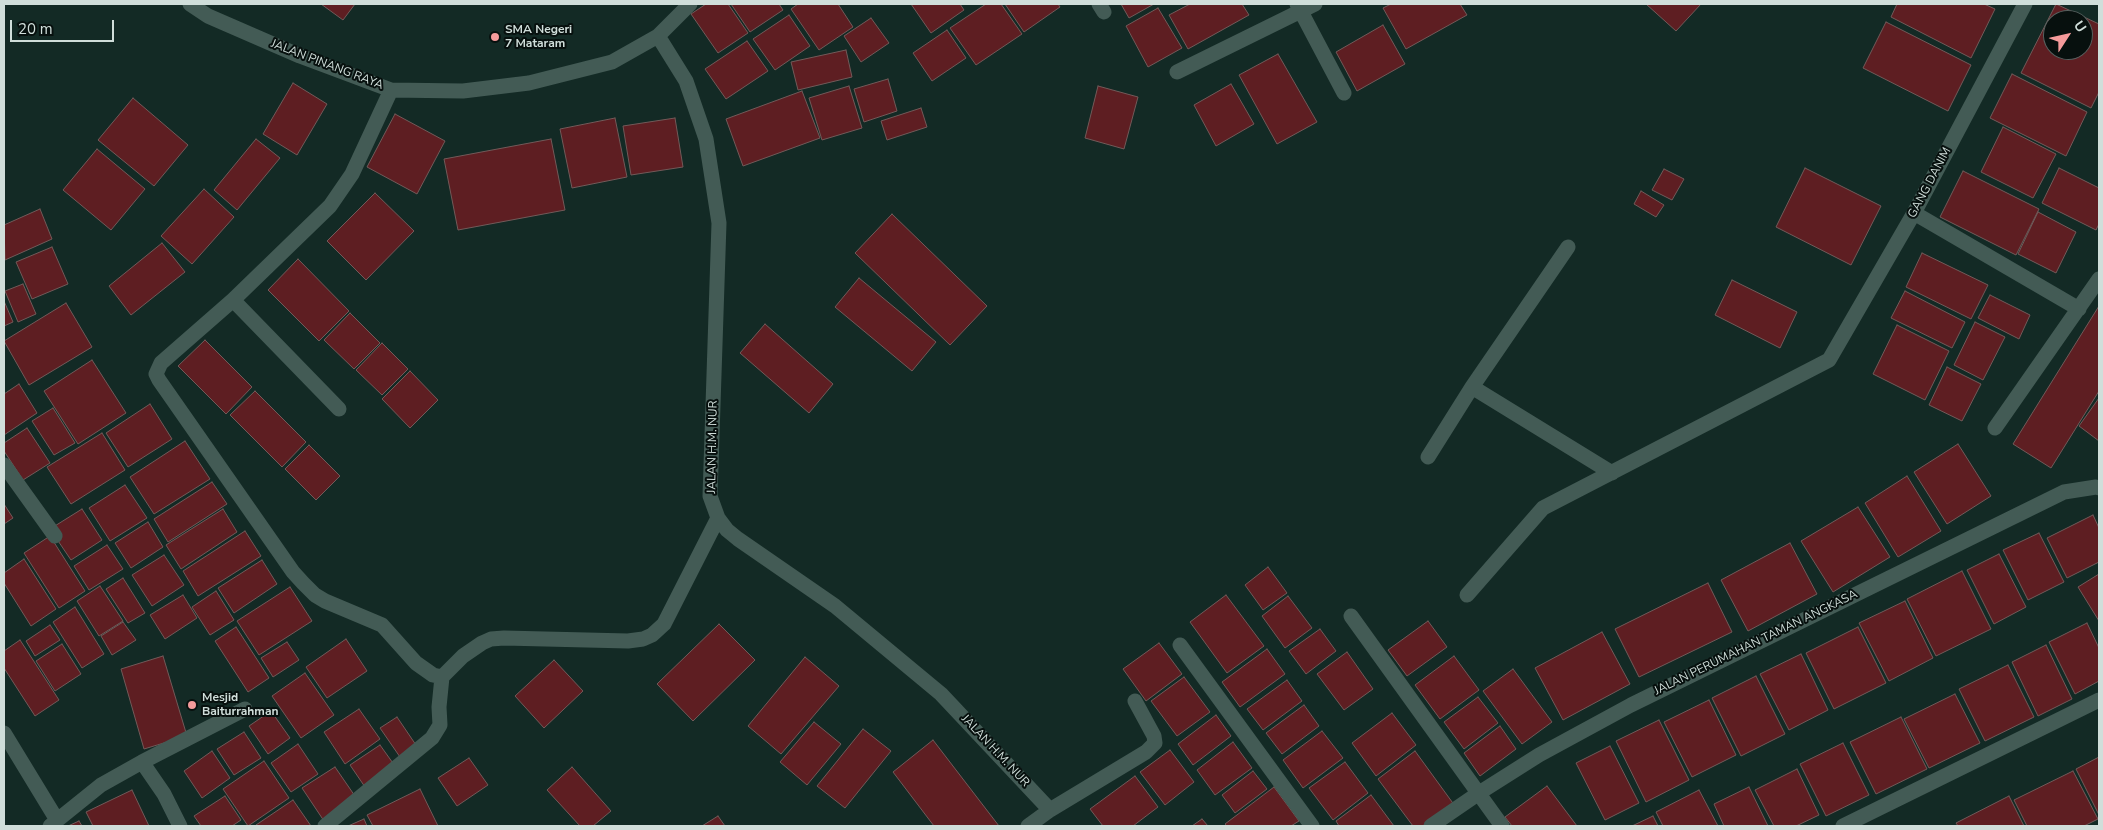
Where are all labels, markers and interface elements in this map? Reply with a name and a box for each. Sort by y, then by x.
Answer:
scale bar [12,10,116,42]
north arrow [2043,10,2093,60]
text: U [2069,17,2091,36]
text: 20 m [18,19,53,39]
place label: SMA Negeri 7 Mataram [505,23,572,51]
marker: SMA Negeri 7 Mataram [489,31,501,43]
street label: JALAN PINANG RAYA [269,37,385,93]
street label: GANG DANIM [1905,145,1955,221]
street label: JALAN H.M. NUR [705,400,721,494]
street label: JALAN PERUMAHAN TAMAN ANGKASA [1652,587,1860,699]
place label: Mesjid Baiturrahman [202,691,278,719]
marker: Mesjid Baiturrahman [186,699,198,711]
street label: JALAN H.M. NUR [958,712,1032,790]

